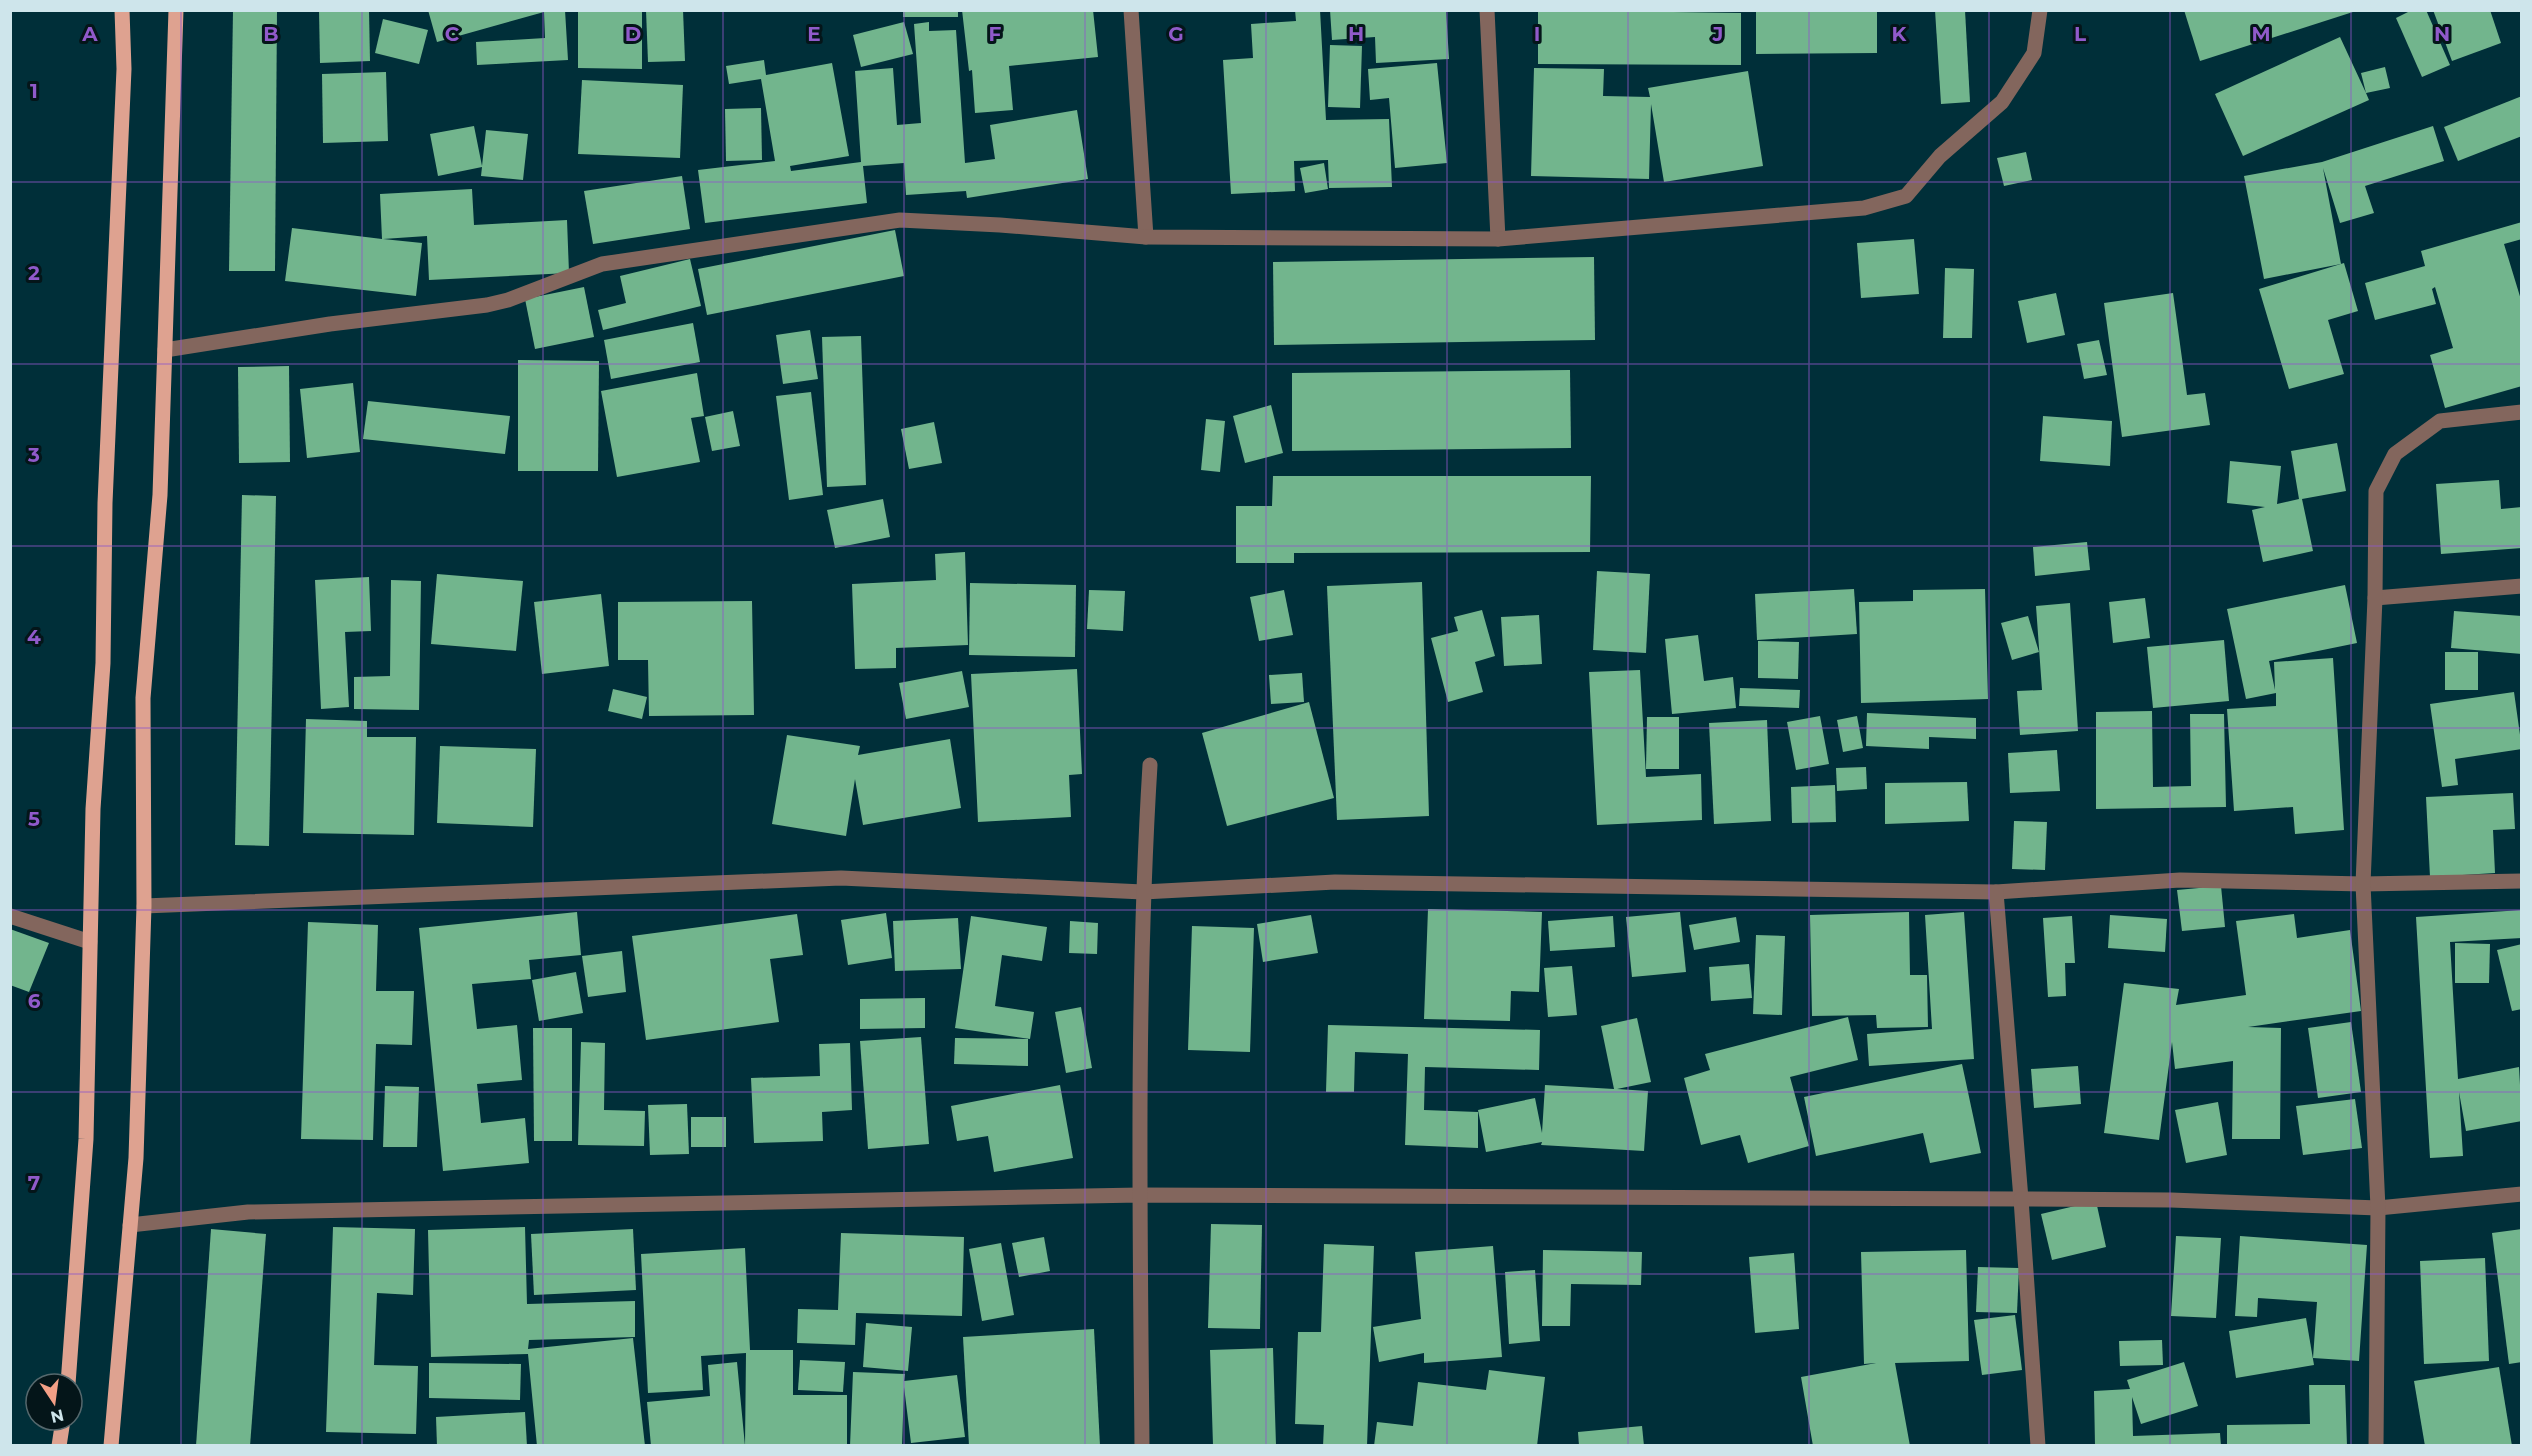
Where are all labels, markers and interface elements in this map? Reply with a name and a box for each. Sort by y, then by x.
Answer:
text: A [81,22,98,46]
text: B [263,22,279,46]
text: C [445,22,460,46]
text: D [625,22,641,46]
text: E [807,22,821,46]
text: F [989,22,1002,46]
text: G [1168,22,1184,46]
text: H [1348,22,1364,46]
text: I [1534,22,1540,46]
text: J [1712,22,1723,46]
text: K [1892,22,1908,46]
text: L [2074,22,2086,46]
text: M [2251,22,2271,46]
text: N [2434,22,2450,46]
text: 1 [30,79,38,103]
text: 2 [28,261,40,285]
text: 3 [27,443,40,467]
text: 4 [27,625,41,649]
text: 5 [28,807,40,831]
text: 6 [28,989,41,1013]
text: 7 [28,1171,40,1195]
north arrow [24,1372,84,1432]
text: N [49,1405,66,1427]

